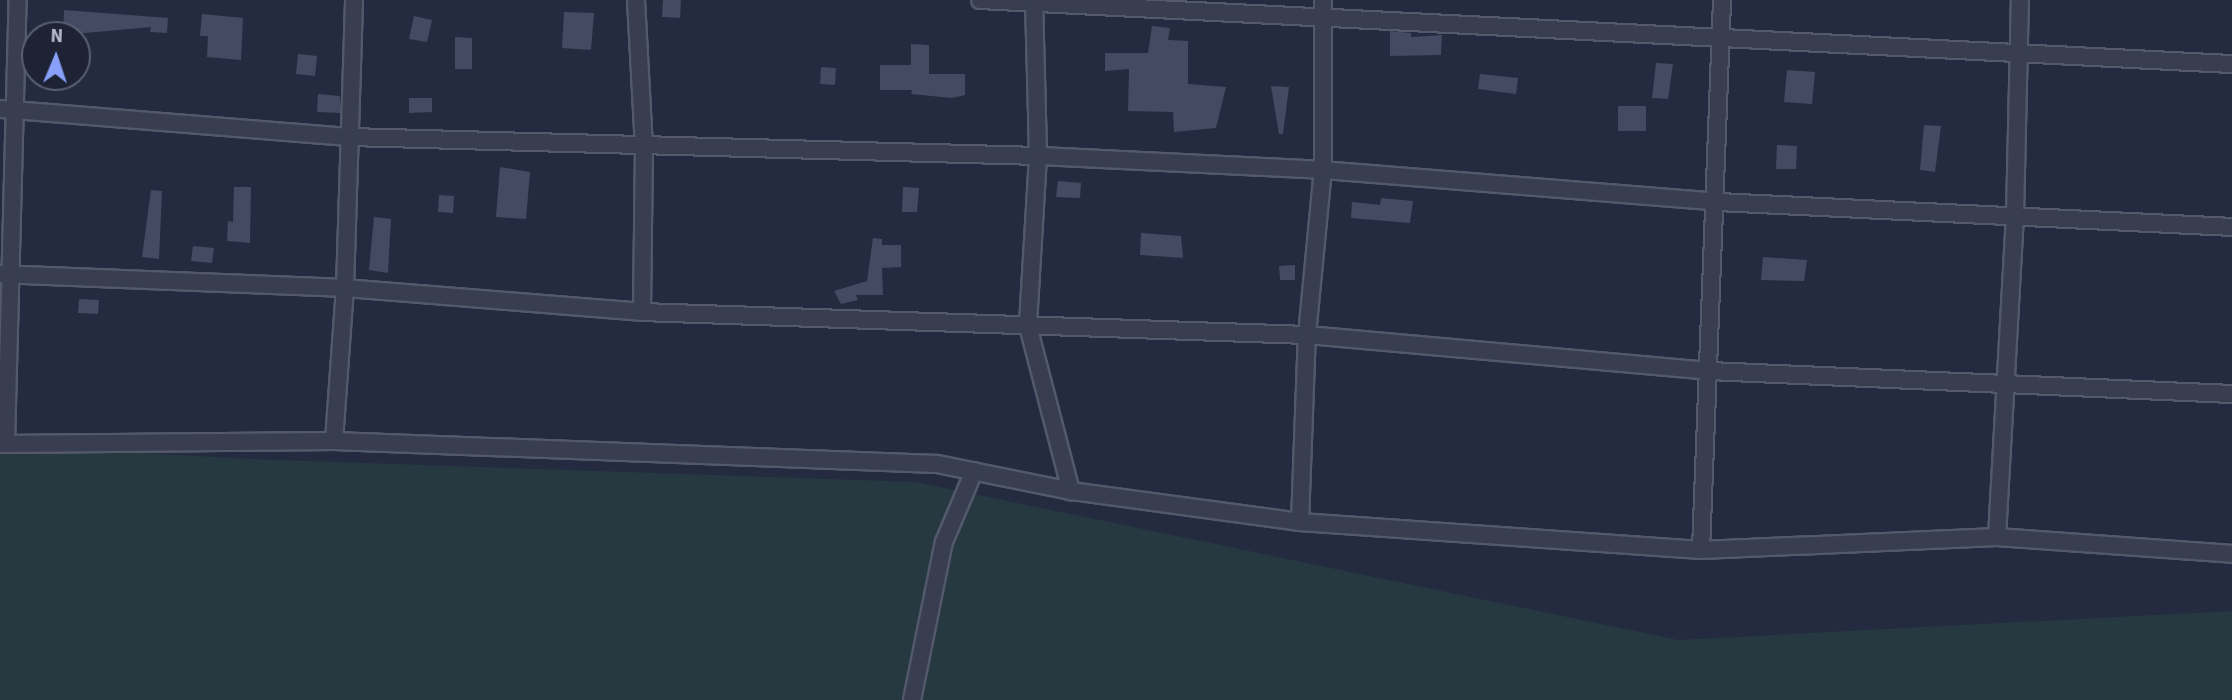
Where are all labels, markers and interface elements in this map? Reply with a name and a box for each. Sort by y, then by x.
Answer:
north arrow [21,21,91,91]
text: N [50,23,63,50]

